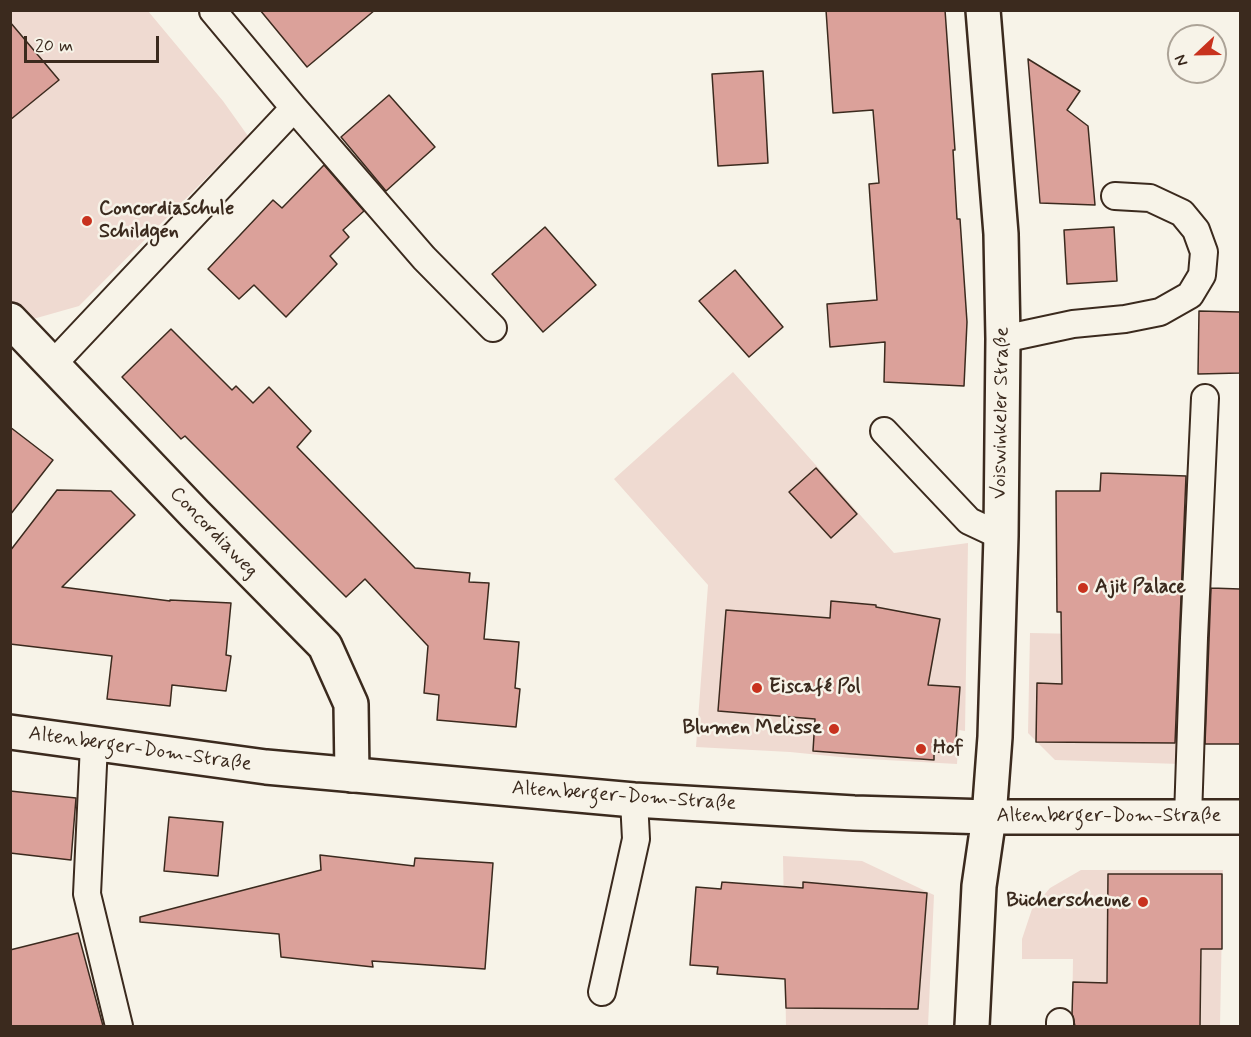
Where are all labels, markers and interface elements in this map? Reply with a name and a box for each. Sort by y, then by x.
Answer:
scale bar [27,24,162,62]
north arrow [1167,24,1227,84]
text: 20 m [35,34,73,58]
text: N [1170,51,1193,69]
place label: Concordiaschule Schildgen [99,198,234,245]
marker: Concordiaschule Schildgen [80,214,94,228]
street label: Voiswinkeler Straße [988,327,1016,499]
street label: Concordiaweg [164,482,262,584]
place label: Ajit Palace [1095,576,1186,600]
marker: Ajit Palace [1076,581,1090,595]
place label: Eiscafé Pol [769,676,860,700]
marker: Eiscafé Pol [750,681,764,695]
place label: Blumen Melisse [682,717,822,741]
street label: Altenberger-Dom-Straße [27,722,253,778]
marker: Blumen Melisse [827,722,841,736]
place label: Hof [933,737,963,761]
marker: Hof [914,742,928,756]
street label: Altenberger-Dom-Straße [511,777,737,817]
street label: Altenberger-Dom-Straße [997,805,1221,829]
place label: Bücherscheune [1006,890,1131,914]
marker: Bücherscheune [1136,895,1150,909]

